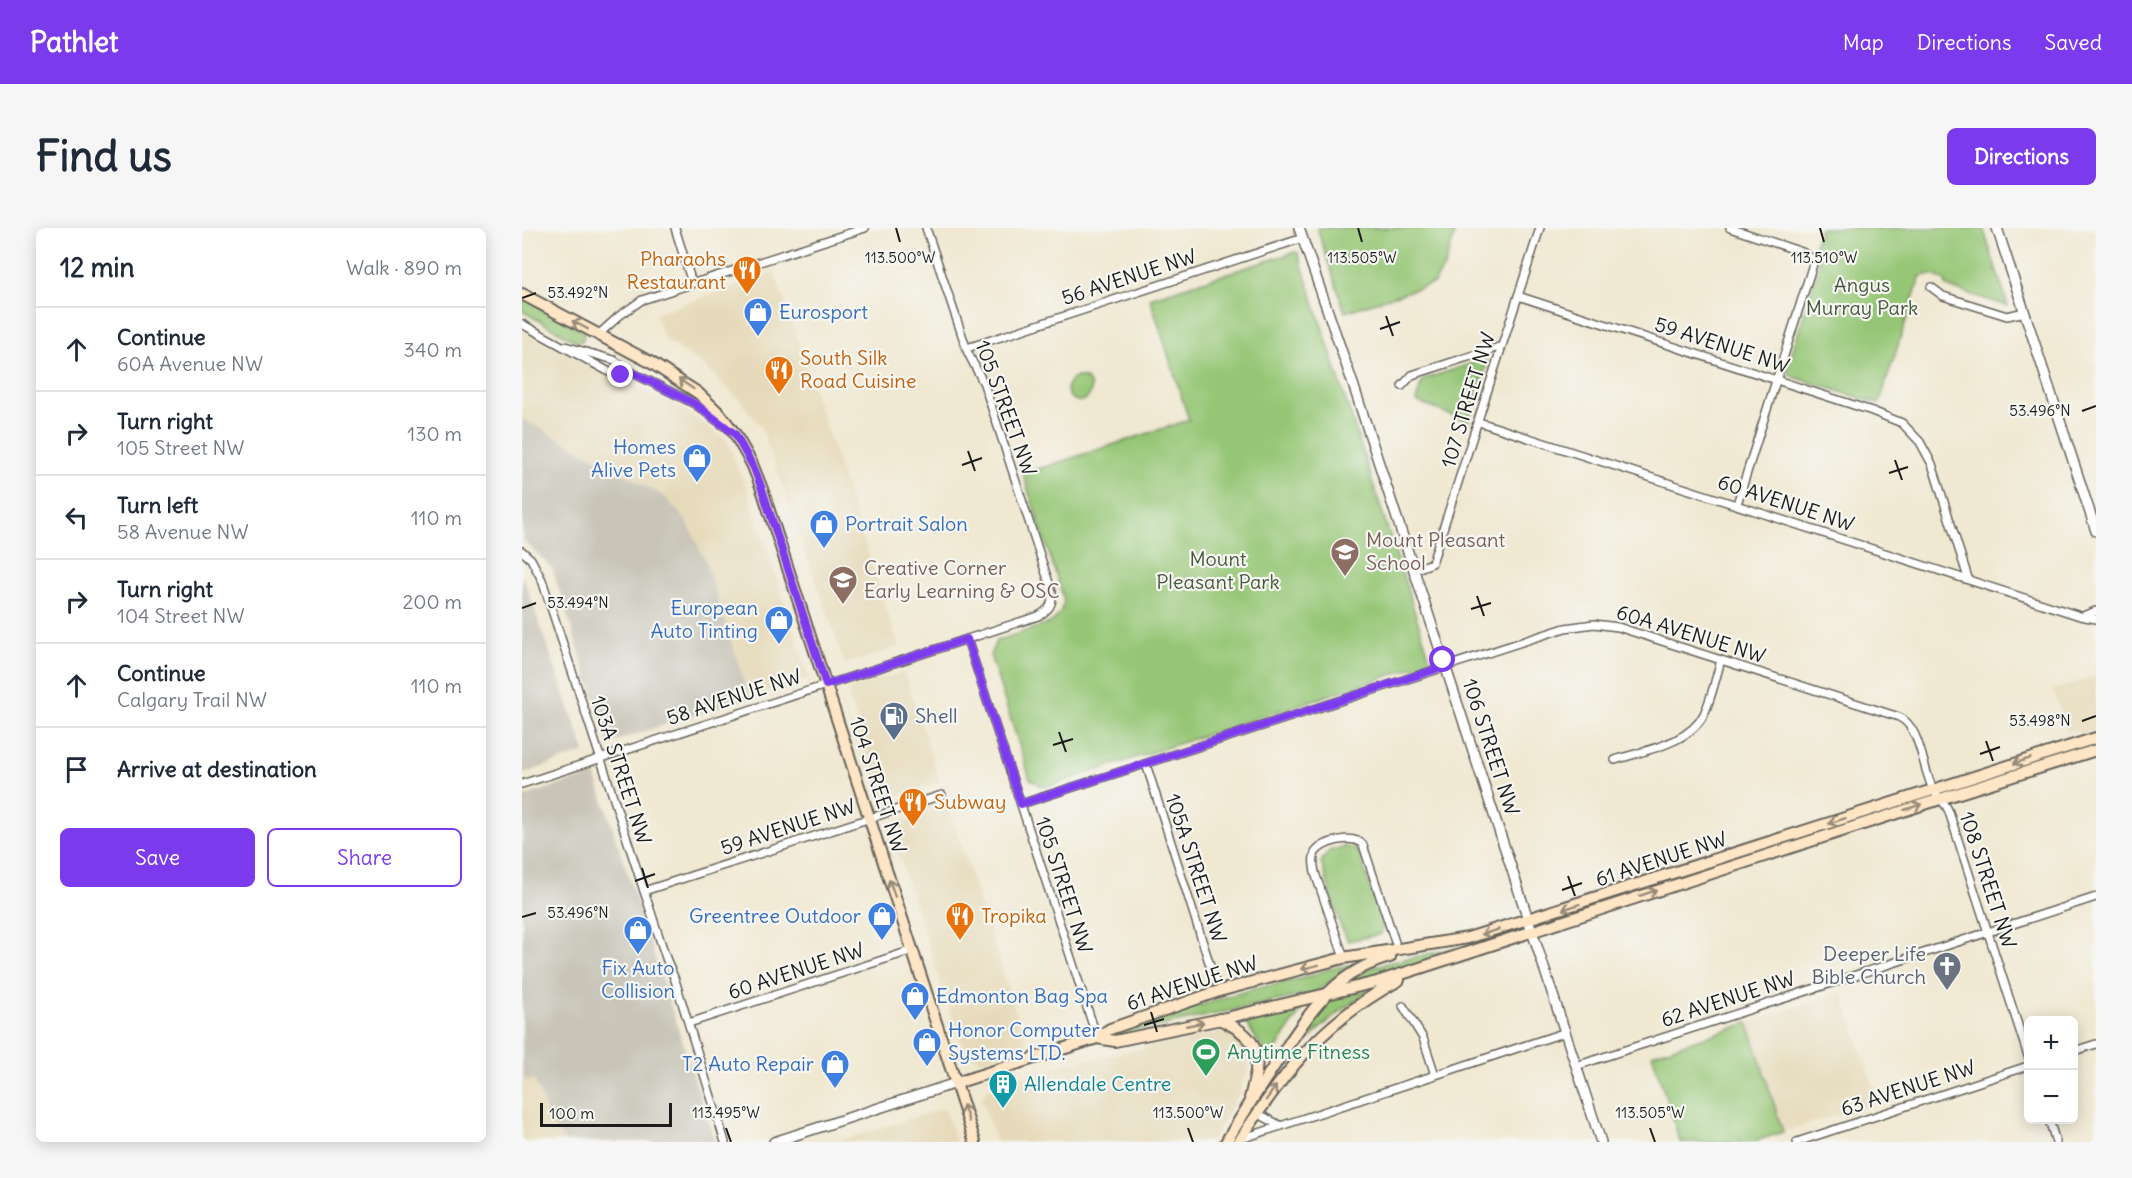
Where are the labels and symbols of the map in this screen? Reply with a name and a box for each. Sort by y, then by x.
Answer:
street label: 56 AVENUE NW [1058,243,1199,310]
place label: Pharaohs Restaurant [627,246,726,294]
text: 113.500°W [865,248,936,267]
text: 113.505°W [1327,248,1397,267]
text: 113.510°W [1791,248,1858,267]
restaurant icon: Pharaohs Restaurant [731,254,763,296]
park label: Angus Murray Park [1806,272,1918,320]
text: 53.492°N [548,283,608,302]
shop icon: Eurosport [742,296,774,338]
place label: Eurosport [779,299,868,324]
street label: 59 AVENUE NW [1652,311,1793,378]
one-way arrow [571,319,589,331]
street label: 107 STREET NW [1435,329,1500,471]
street label: 105 STREET NW [970,337,1043,479]
place label: South Silk Road Cuisine [800,345,917,393]
restaurant icon: South Silk Road Cuisine [763,354,795,396]
route end [607,361,633,387]
one-way arrow [678,378,695,390]
text: 53.496°N [2009,401,2071,420]
place label: Homes Alive Pets [591,434,676,482]
shop icon: Homes Alive Pets [681,442,713,484]
street label: 60 AVENUE NW [1715,469,1858,536]
shop icon: Portrait Salon [808,508,840,550]
place label: Portrait Salon [845,511,968,536]
place label: Mount Pleasant School [1366,527,1505,575]
school or university icon: Mount Pleasant School [1329,536,1361,578]
park label: Mount Pleasant Park [1156,546,1280,594]
place label: Creative Corner Early Learning & OSC [864,555,1060,603]
school or university icon: Creative Corner Early Learning & OSC [827,564,859,606]
text: 53.494°N [547,593,609,612]
place label: European Auto Tinting [650,595,758,643]
street label: 60A AVENUE NW [1613,599,1769,668]
shop icon: European Auto Tinting [763,604,795,646]
route start [1429,646,1455,672]
street label: 58 AVENUE NW [663,663,804,730]
street label: 106 STREET NW [1458,675,1525,818]
street label: 103A STREET NW [586,692,657,847]
fuel station icon: Shell [878,700,910,742]
place label: Shell [915,703,957,728]
text: 53.498°N [2009,711,2071,730]
street label: 104 STREET NW [845,713,912,856]
one-way arrow [2013,757,2032,768]
restaurant icon: Subway [897,786,929,828]
place label: Subway [934,789,1006,814]
street label: 105A STREET NW [1161,790,1232,945]
street label: 59 AVENUE NW [717,793,858,860]
one-way arrow [1903,801,1922,812]
street label: 108 STREET NW [1955,808,2022,951]
street label: 105 STREET NW [1031,813,1098,956]
one-way arrow [1828,816,1847,827]
street label: 61 AVENUE NW [1592,826,1730,892]
one-way arrow [886,879,897,898]
one-way arrow [1638,887,1657,898]
shop icon: Greentree Outdoor [866,900,898,942]
restaurant icon: Tropika [944,900,976,942]
one-way arrow [1562,902,1581,913]
text: 53.496°N [547,903,609,922]
place label: Greentree Outdoor [689,903,861,928]
place label: Tropika [981,903,1047,928]
shop icon: Fix Auto Collision [622,914,654,956]
one-way arrow [1481,927,1500,938]
street label: 60 AVENUE NW [724,937,867,1004]
place label: Deeper Life Bible Church [1811,941,1926,989]
street label: 61 AVENUE NW [1123,950,1261,1016]
church icon: Deeper Life Bible Church [1931,950,1963,992]
place label: Fix Auto Collision [601,955,675,1003]
one-way arrow [1301,961,1320,973]
street label: 62 AVENUE NW [1658,965,1798,1032]
shop icon: Edmonton Bag Spa [899,980,931,1022]
place label: Edmonton Bag Spa [936,983,1108,1008]
place label: Honor Computer Systems LTD. [948,1017,1100,1065]
one-way arrow [1185,1018,1205,1029]
shop icon: Honor Computer Systems LTD. [911,1026,943,1068]
sports icon: Anytime Fitness [1190,1036,1222,1078]
place label: Anytime Fitness [1227,1039,1370,1064]
shop icon: T2 Auto Repair [819,1048,851,1090]
place label: T2 Auto Repair [682,1051,814,1076]
street label: 63 AVENUE NW [1837,1054,1978,1121]
building icon: Allendale Centre [987,1068,1019,1110]
place label: Allendale Centre [1024,1071,1171,1096]
one-way arrow [1265,1085,1277,1101]
scale bar [540,1100,672,1128]
text: 113.495°W [692,1103,760,1122]
text: 113.500°W [1153,1103,1224,1122]
text: 113.505°W [1615,1103,1685,1122]
one-way arrow [959,1104,970,1123]

